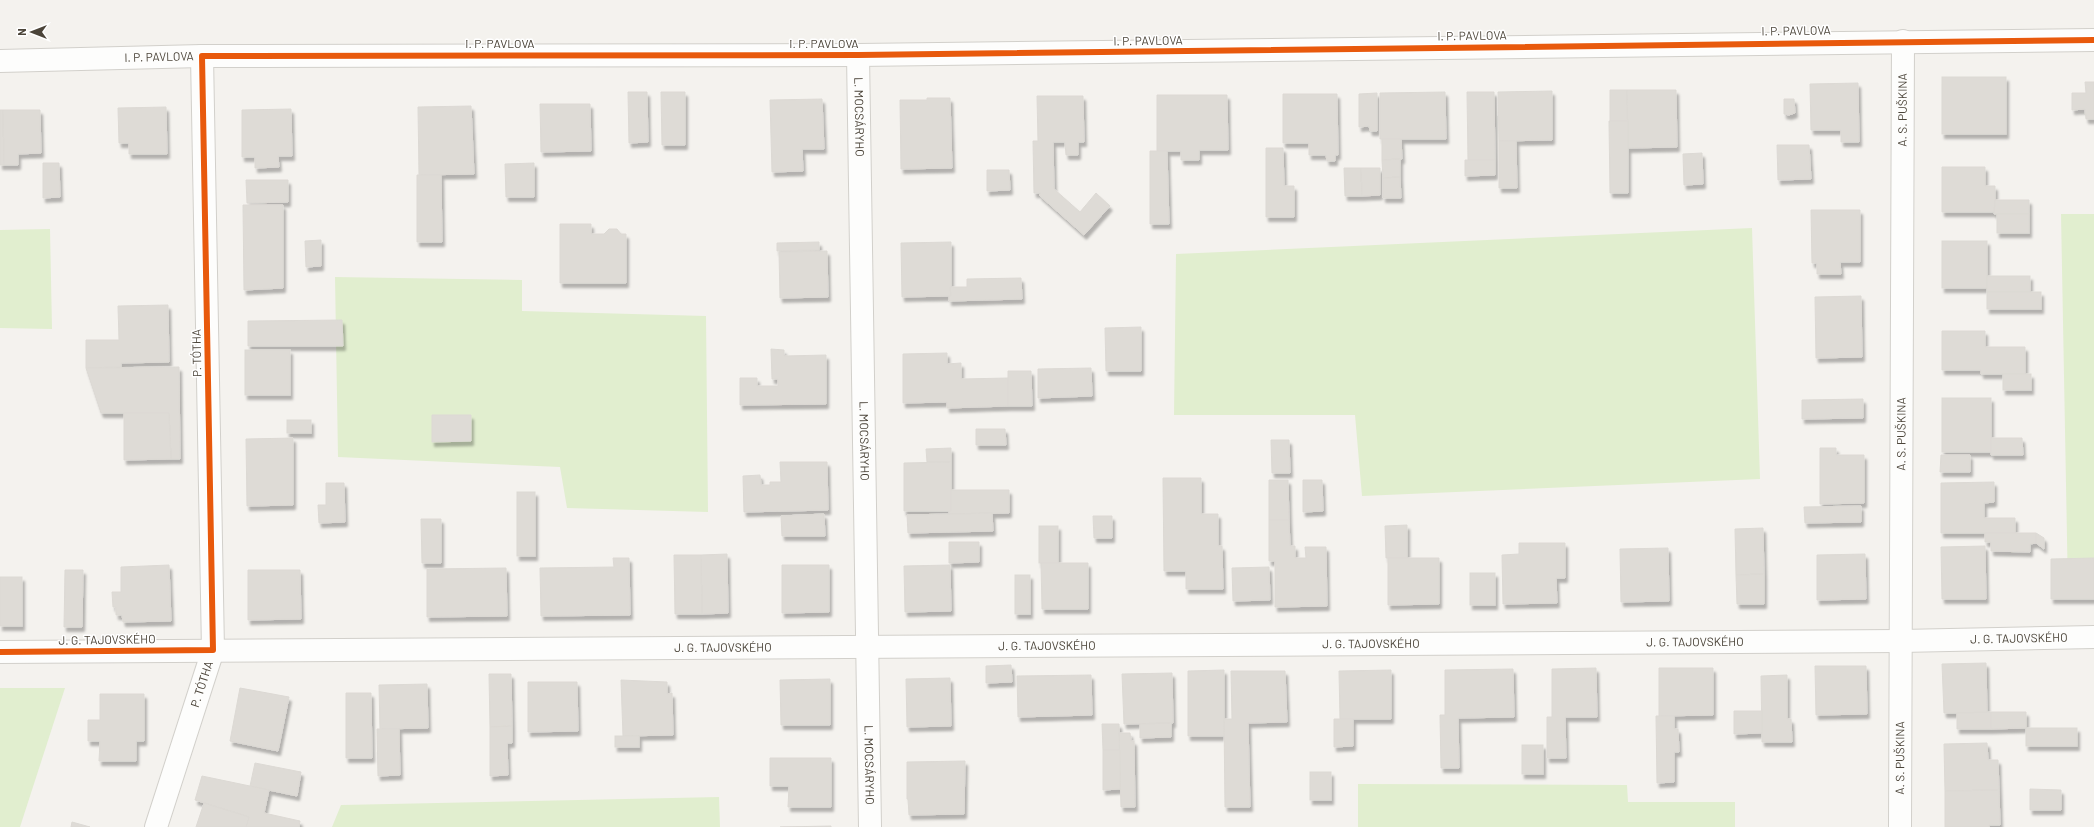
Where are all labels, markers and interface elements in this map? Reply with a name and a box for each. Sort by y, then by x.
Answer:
north arrow [12,12,52,52]
street label: I. P. PAVLOVA [1761,22,1831,38]
street label: I. P. PAVLOVA [1437,27,1507,43]
text: N [15,28,28,36]
street label: I. P. PAVLOVA [1113,32,1183,48]
street label: I. P. PAVLOVA [465,36,535,50]
street label: I. P. PAVLOVA [789,36,859,50]
street label: I. P. PAVLOVA [124,48,194,64]
street label: A. S. PUŠKINA [1895,73,1909,147]
street label: L. MOCSÁRYHO [852,77,868,157]
street label: P. TÓTHA [189,329,203,377]
street label: A. S. PUŠKINA [1893,397,1908,471]
street label: L. MOCSÁRYHO [857,401,873,481]
street label: J. G. TAJOVSKÉHO [1970,630,2068,646]
street label: J. G. TAJOVSKÉHO [58,631,156,647]
street label: J. G. TAJOVSKÉHO [1646,634,1744,648]
street label: J. G. TAJOVSKÉHO [1322,636,1420,650]
street label: J. G. TAJOVSKÉHO [998,638,1096,652]
street label: J. G. TAJOVSKÉHO [674,640,772,654]
street label: P. TÓTHA [187,659,215,709]
street label: A. S. PUŠKINA [1892,721,1906,795]
street label: L. MOCSÁRYHO [862,725,878,805]

